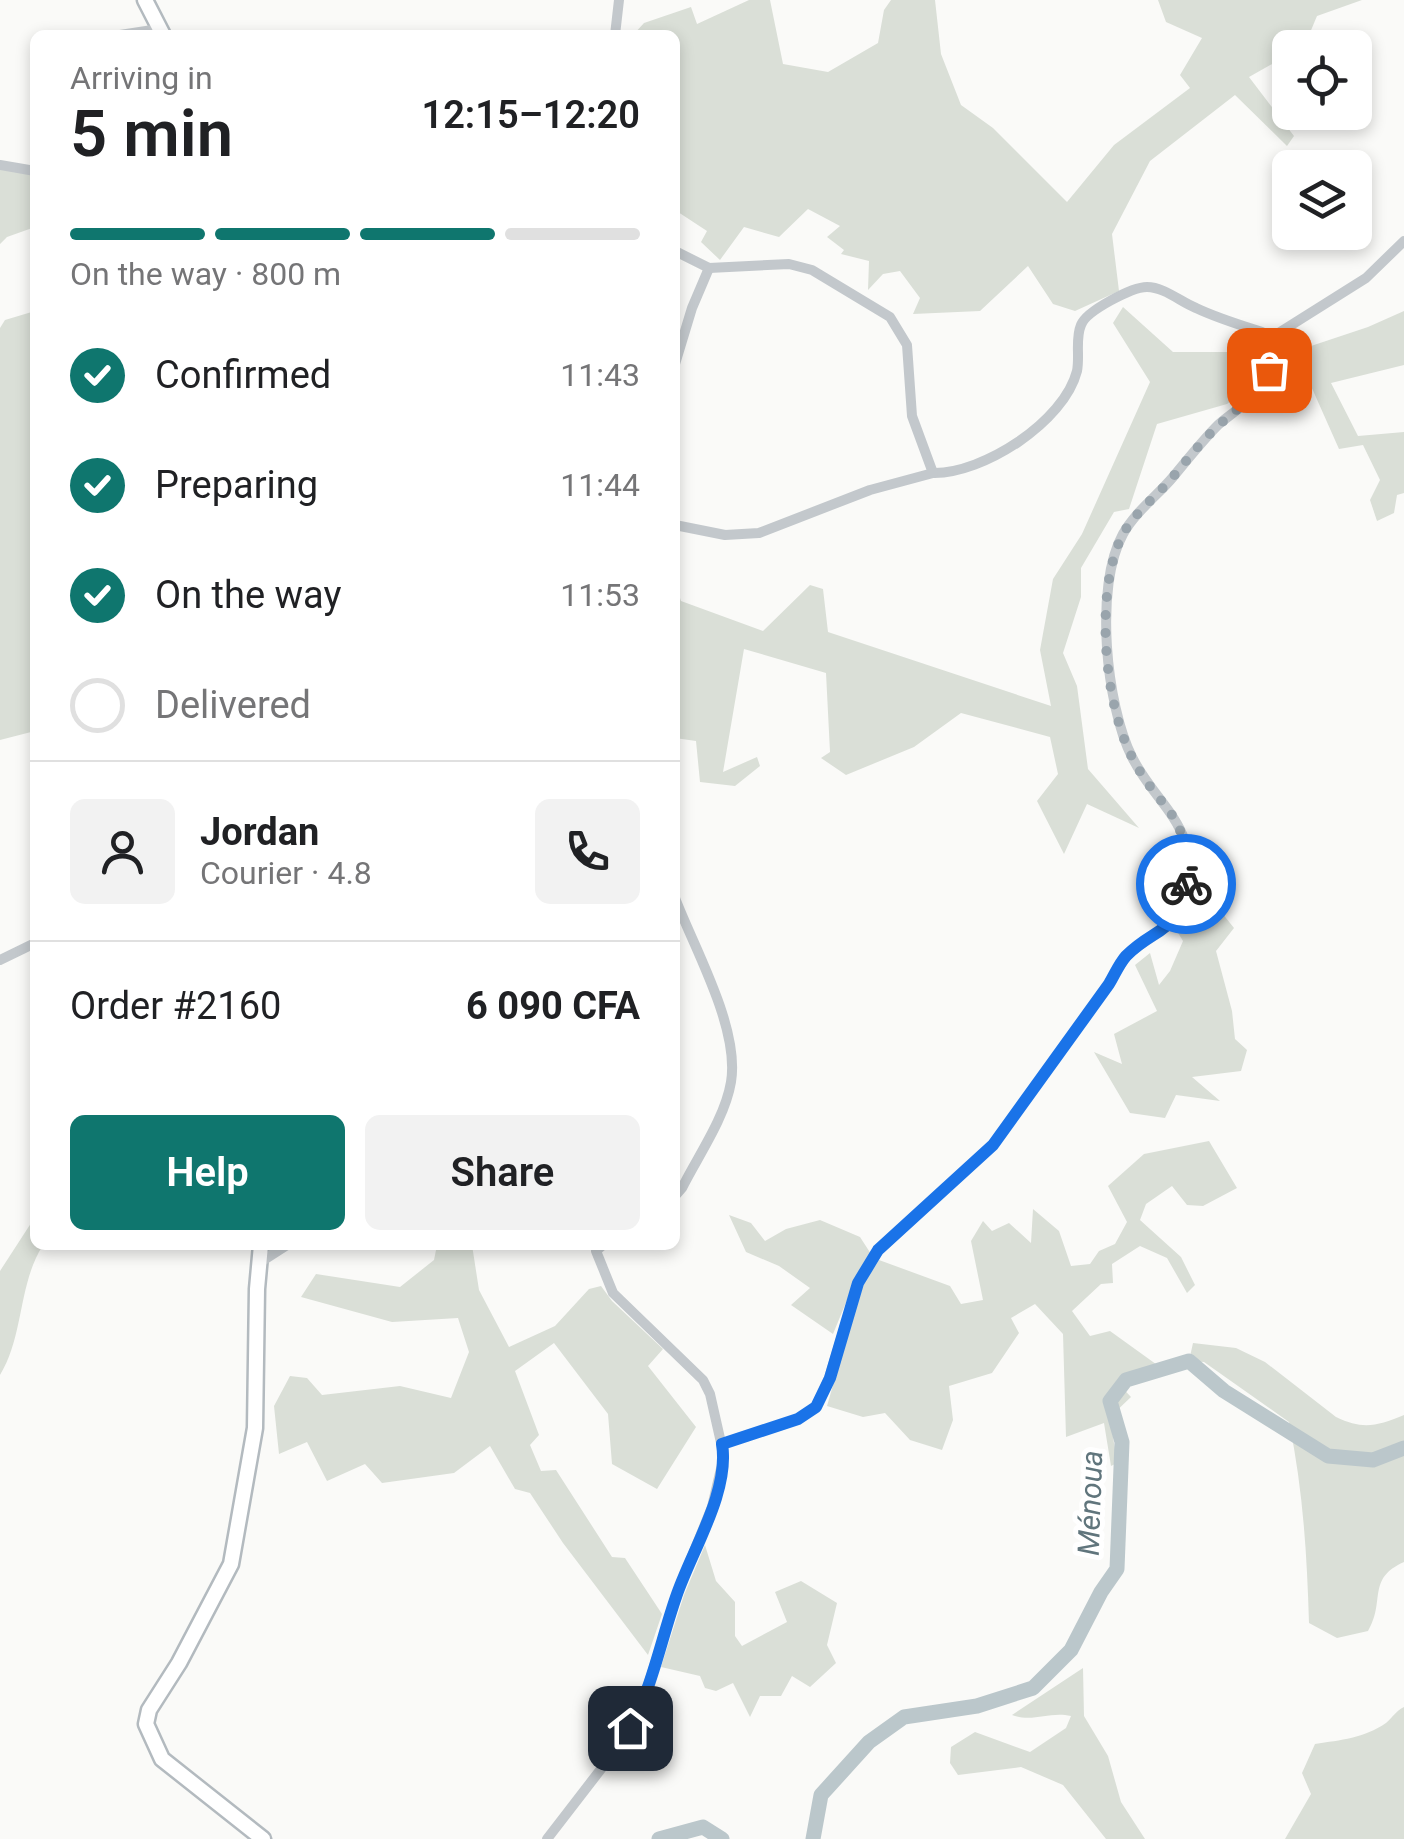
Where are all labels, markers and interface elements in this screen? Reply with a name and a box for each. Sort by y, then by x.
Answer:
map controls [1272,30,1372,250]
button: locate [1272,30,1372,130]
text: Arriving in [70,59,213,97]
text: 12:15–12:20 [421,93,640,137]
text: 5 min [70,96,233,172]
button: layers [1272,150,1372,250]
text: On the way · 800 m [70,255,341,293]
pin [1227,328,1312,413]
icon: bag [1242,343,1297,398]
icon: check [70,348,125,403]
text: Confirmed [155,353,331,397]
text: 11:43 [560,356,640,394]
icon: check [70,458,125,513]
text: Preparing [155,463,318,507]
text: 11:44 [560,466,640,504]
icon: check [70,568,125,623]
text: On the way [155,573,341,617]
text: 11:53 [560,576,640,614]
text: Delivered [155,683,311,727]
button: person [70,799,175,904]
button: phone [535,799,640,904]
text: Jordan [200,810,319,854]
courier [1136,834,1236,934]
text: Courier · 4.8 [200,854,372,892]
icon: bike [1159,857,1214,912]
text: Order #2160 [70,984,281,1028]
text: 6 090 CFA [466,984,640,1028]
button: Help [70,1115,345,1230]
button: Share [365,1115,640,1230]
water label: Ménoua [1071,1450,1109,1556]
pin [588,1686,673,1771]
icon: home [603,1701,658,1756]

